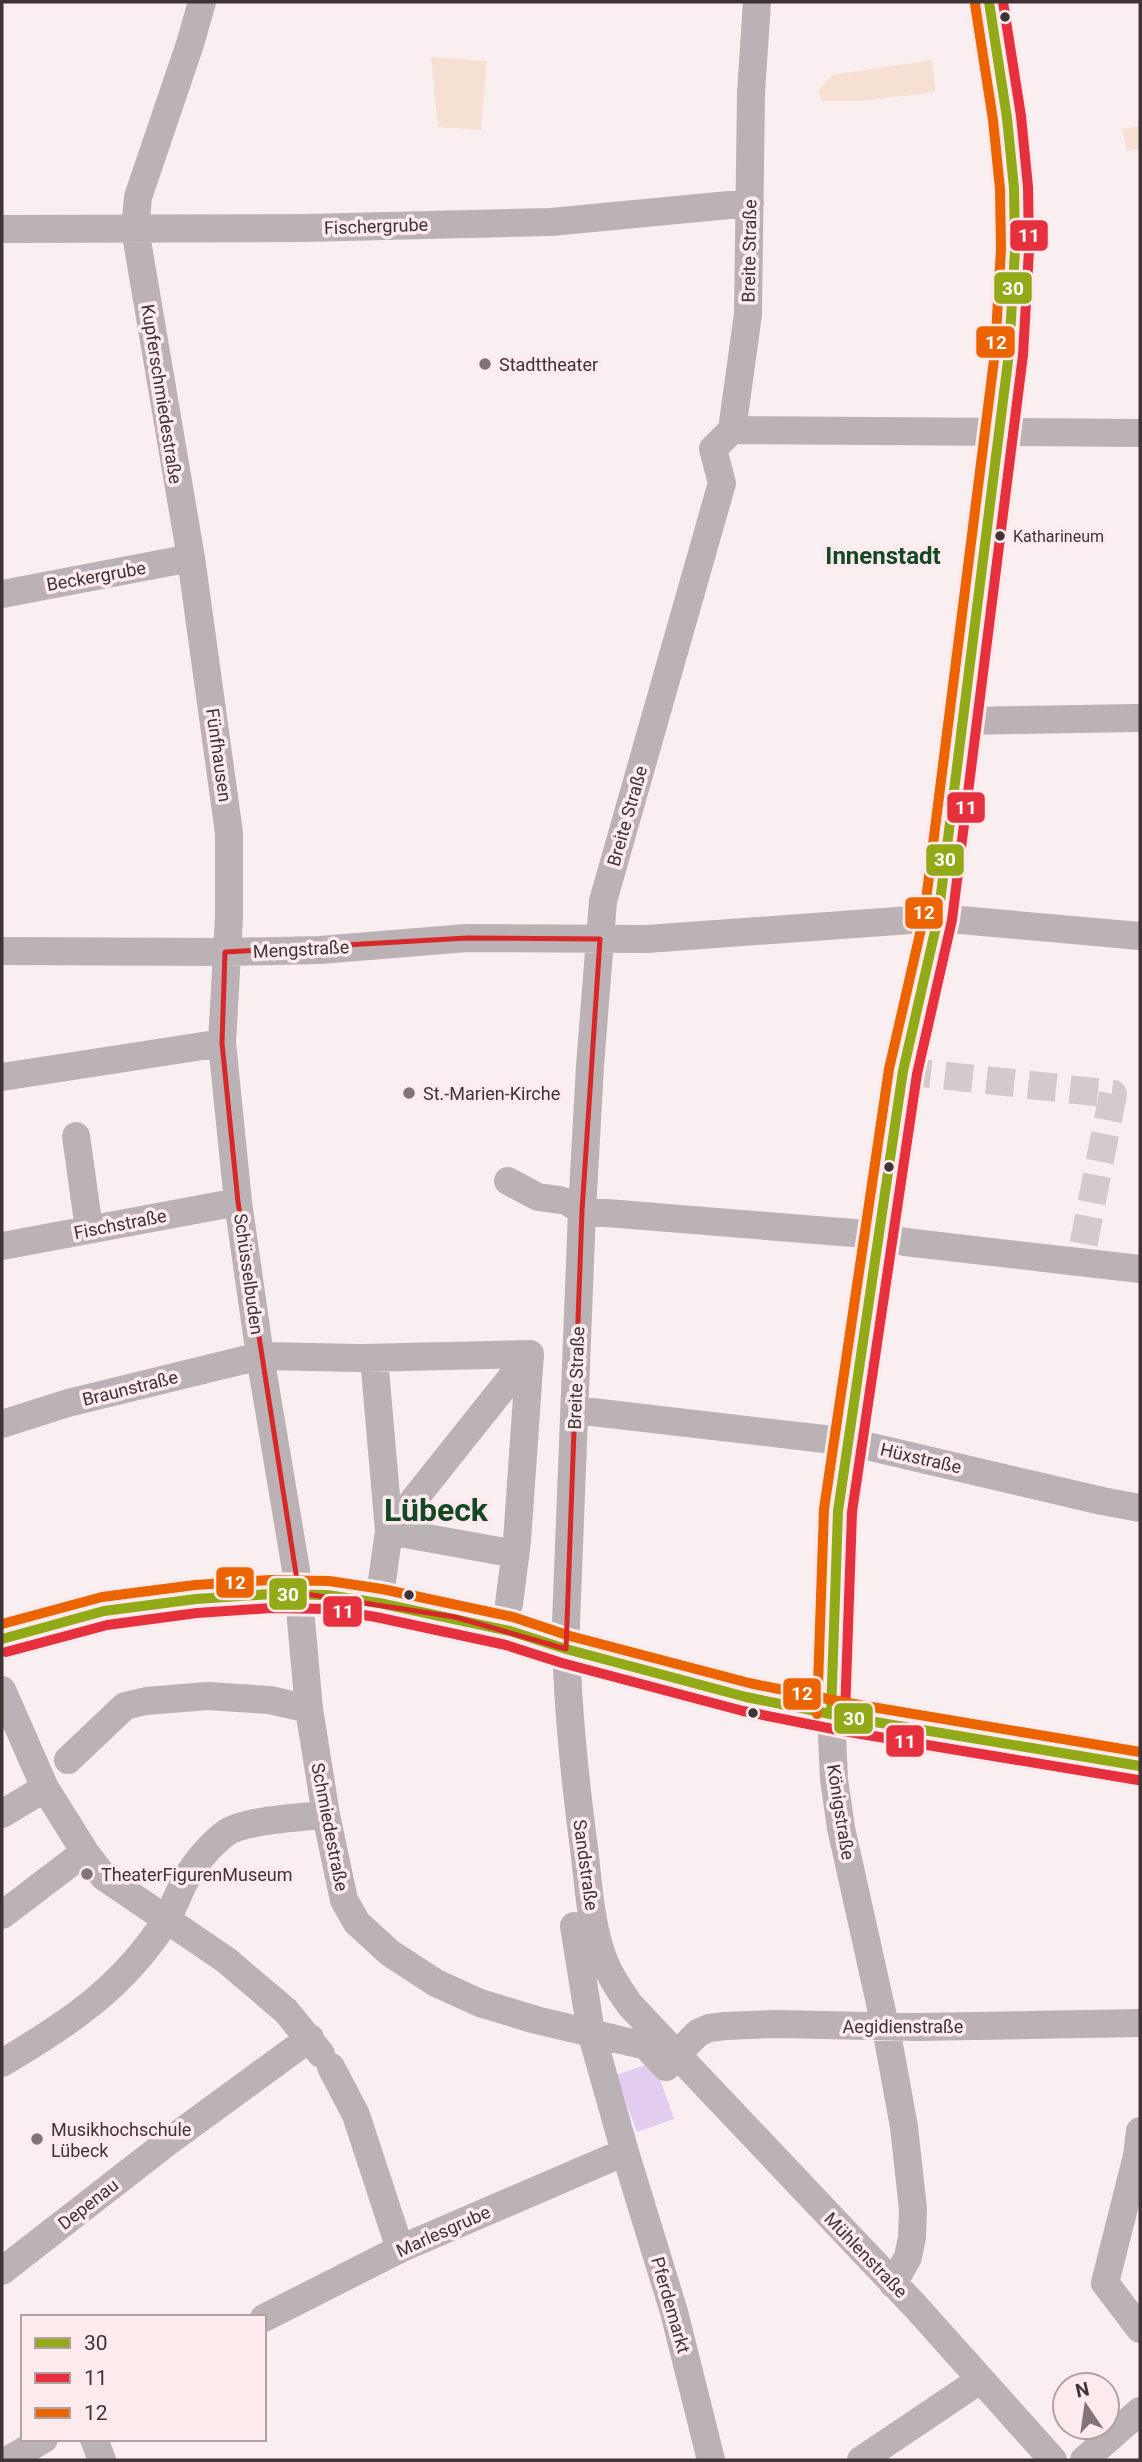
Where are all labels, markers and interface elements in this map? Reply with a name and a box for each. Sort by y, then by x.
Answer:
unlabelled marker [998,10,1012,24]
street label: Breite Straße [738,199,760,303]
street label: Fischergrube [324,214,428,238]
line badge: 11 [1009,219,1049,252]
text: 11 [1018,224,1040,247]
line badge: 30 [993,271,1033,305]
text: 30 [1002,277,1024,300]
street label: Kupferschmiedestraße [137,303,187,485]
line badge: 12 [975,325,1016,359]
text: 12 [985,331,1007,354]
place label: Stadttheater [499,354,598,375]
marker: Stadttheater [477,356,493,372]
place label: Katharineum [1013,527,1104,546]
marker: Katharineum [993,529,1007,543]
district label: Innenstadt [825,542,941,570]
street label: Beckergrube [45,557,147,595]
street label: Fünfhausen [202,707,236,803]
street label: Breite Straße [603,763,651,869]
line badge: 11 [946,791,986,824]
text: 11 [955,796,977,819]
line badge: 30 [925,843,965,877]
text: 30 [934,848,956,871]
line badge: 12 [904,896,944,930]
text: 12 [913,901,935,924]
street label: Mengstraße [252,936,350,962]
place label: St.-Marien-Kirche [423,1083,560,1104]
marker: St.-Marien-Kirche [401,1085,417,1101]
unlabelled marker [882,1160,896,1174]
street label: Fischstraße [72,1205,168,1243]
street label: Schüsselbuden [230,1212,268,1336]
street label: Breite Straße [564,1326,588,1430]
street label: Braunstraße [80,1366,180,1410]
street label: Hüxstraße [878,1438,964,1478]
district label: Lübeck [384,1491,489,1529]
line badge: 12 [215,1566,255,1599]
text: 12 [224,1571,246,1594]
line badge: 30 [268,1577,308,1611]
text: 30 [277,1583,299,1606]
unlabelled marker [402,1588,416,1602]
line badge: 11 [322,1595,363,1628]
text: 11 [332,1600,354,1623]
line badge: 12 [782,1677,822,1711]
text: 12 [791,1682,813,1705]
line badge: 30 [833,1702,874,1735]
unlabelled marker [746,1706,760,1720]
text: 30 [843,1707,865,1730]
line badge: 11 [885,1724,925,1758]
text: 11 [894,1730,916,1753]
street label: Schmiedestraße [307,1761,353,1893]
street label: Königstraße [823,1763,859,1861]
street label: Sandstraße [569,1818,603,1912]
place label: TheaterFigurenMuseum [101,1864,292,1885]
marker: TheaterFigurenMuseum [79,1866,95,1882]
street label: Aegidienstraße [843,2016,963,2037]
place label: Musikhochschule Lübeck [51,2119,191,2161]
marker: Musikhochschule Lübeck [29,2131,45,2147]
street label: Depenau [54,2174,122,2234]
street label: Marlesgrube [393,2201,493,2261]
street label: Mühlenstraße [820,2208,912,2302]
street label: Pferdemarkt [647,2254,695,2356]
legend [21,2315,266,2441]
text: 30 [84,2331,108,2355]
text: 11 [84,2366,108,2390]
north arrow [1051,2371,1121,2441]
text: N [1073,2377,1091,2403]
text: 12 [84,2401,108,2425]

